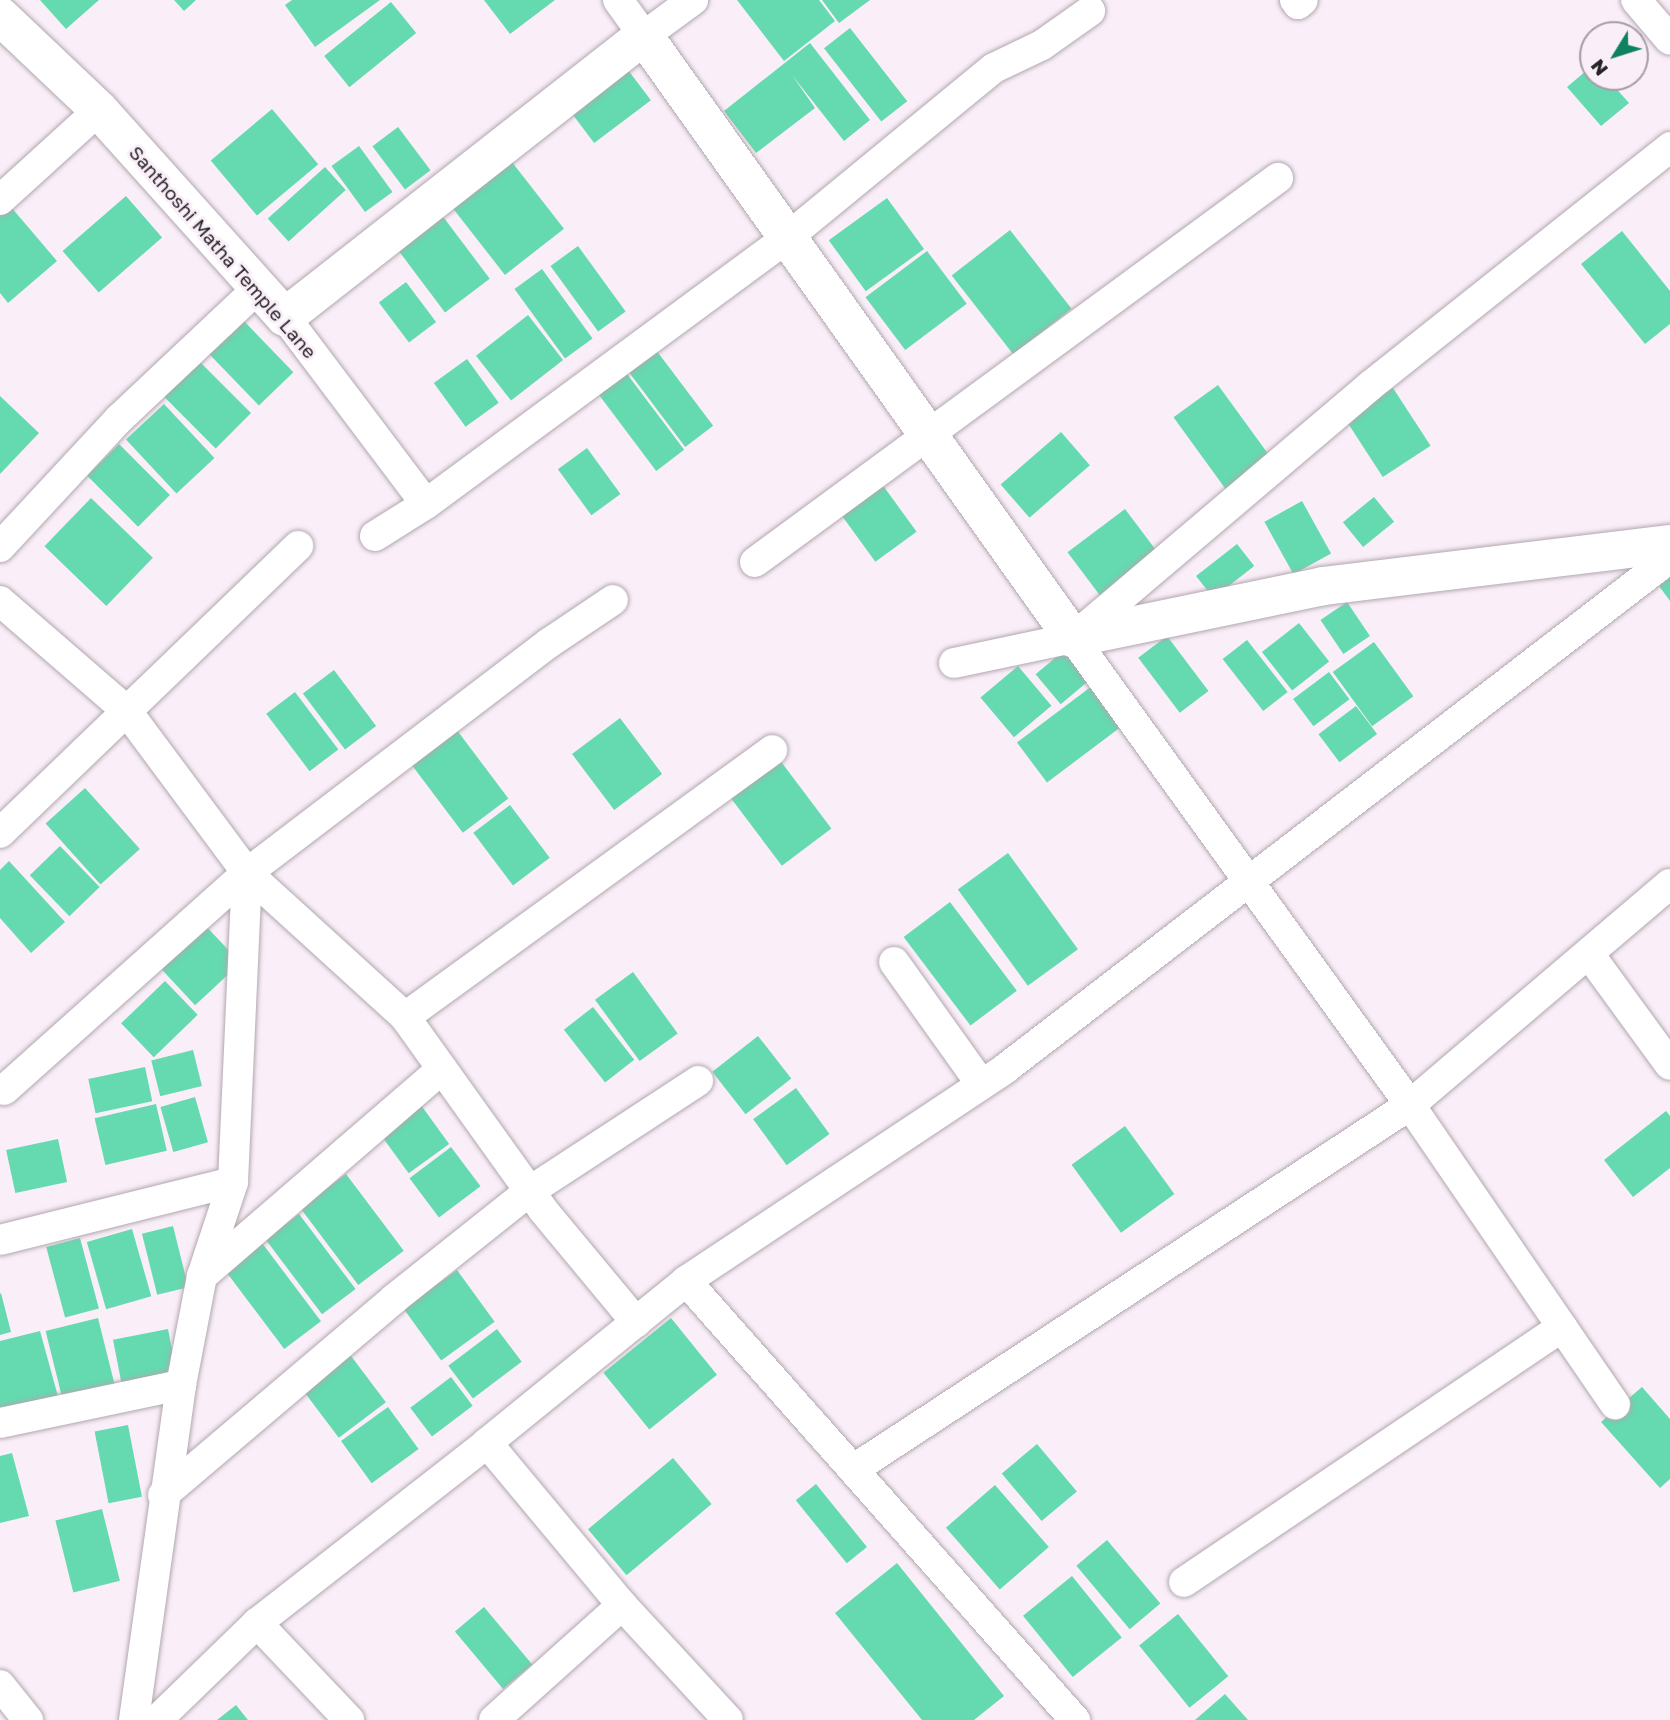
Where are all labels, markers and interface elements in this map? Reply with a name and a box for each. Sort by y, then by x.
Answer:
north arrow [1579,21,1649,91]
text: N [1585,55,1612,81]
street label: Santhoshi Matha Temple Lane [125,141,321,363]

